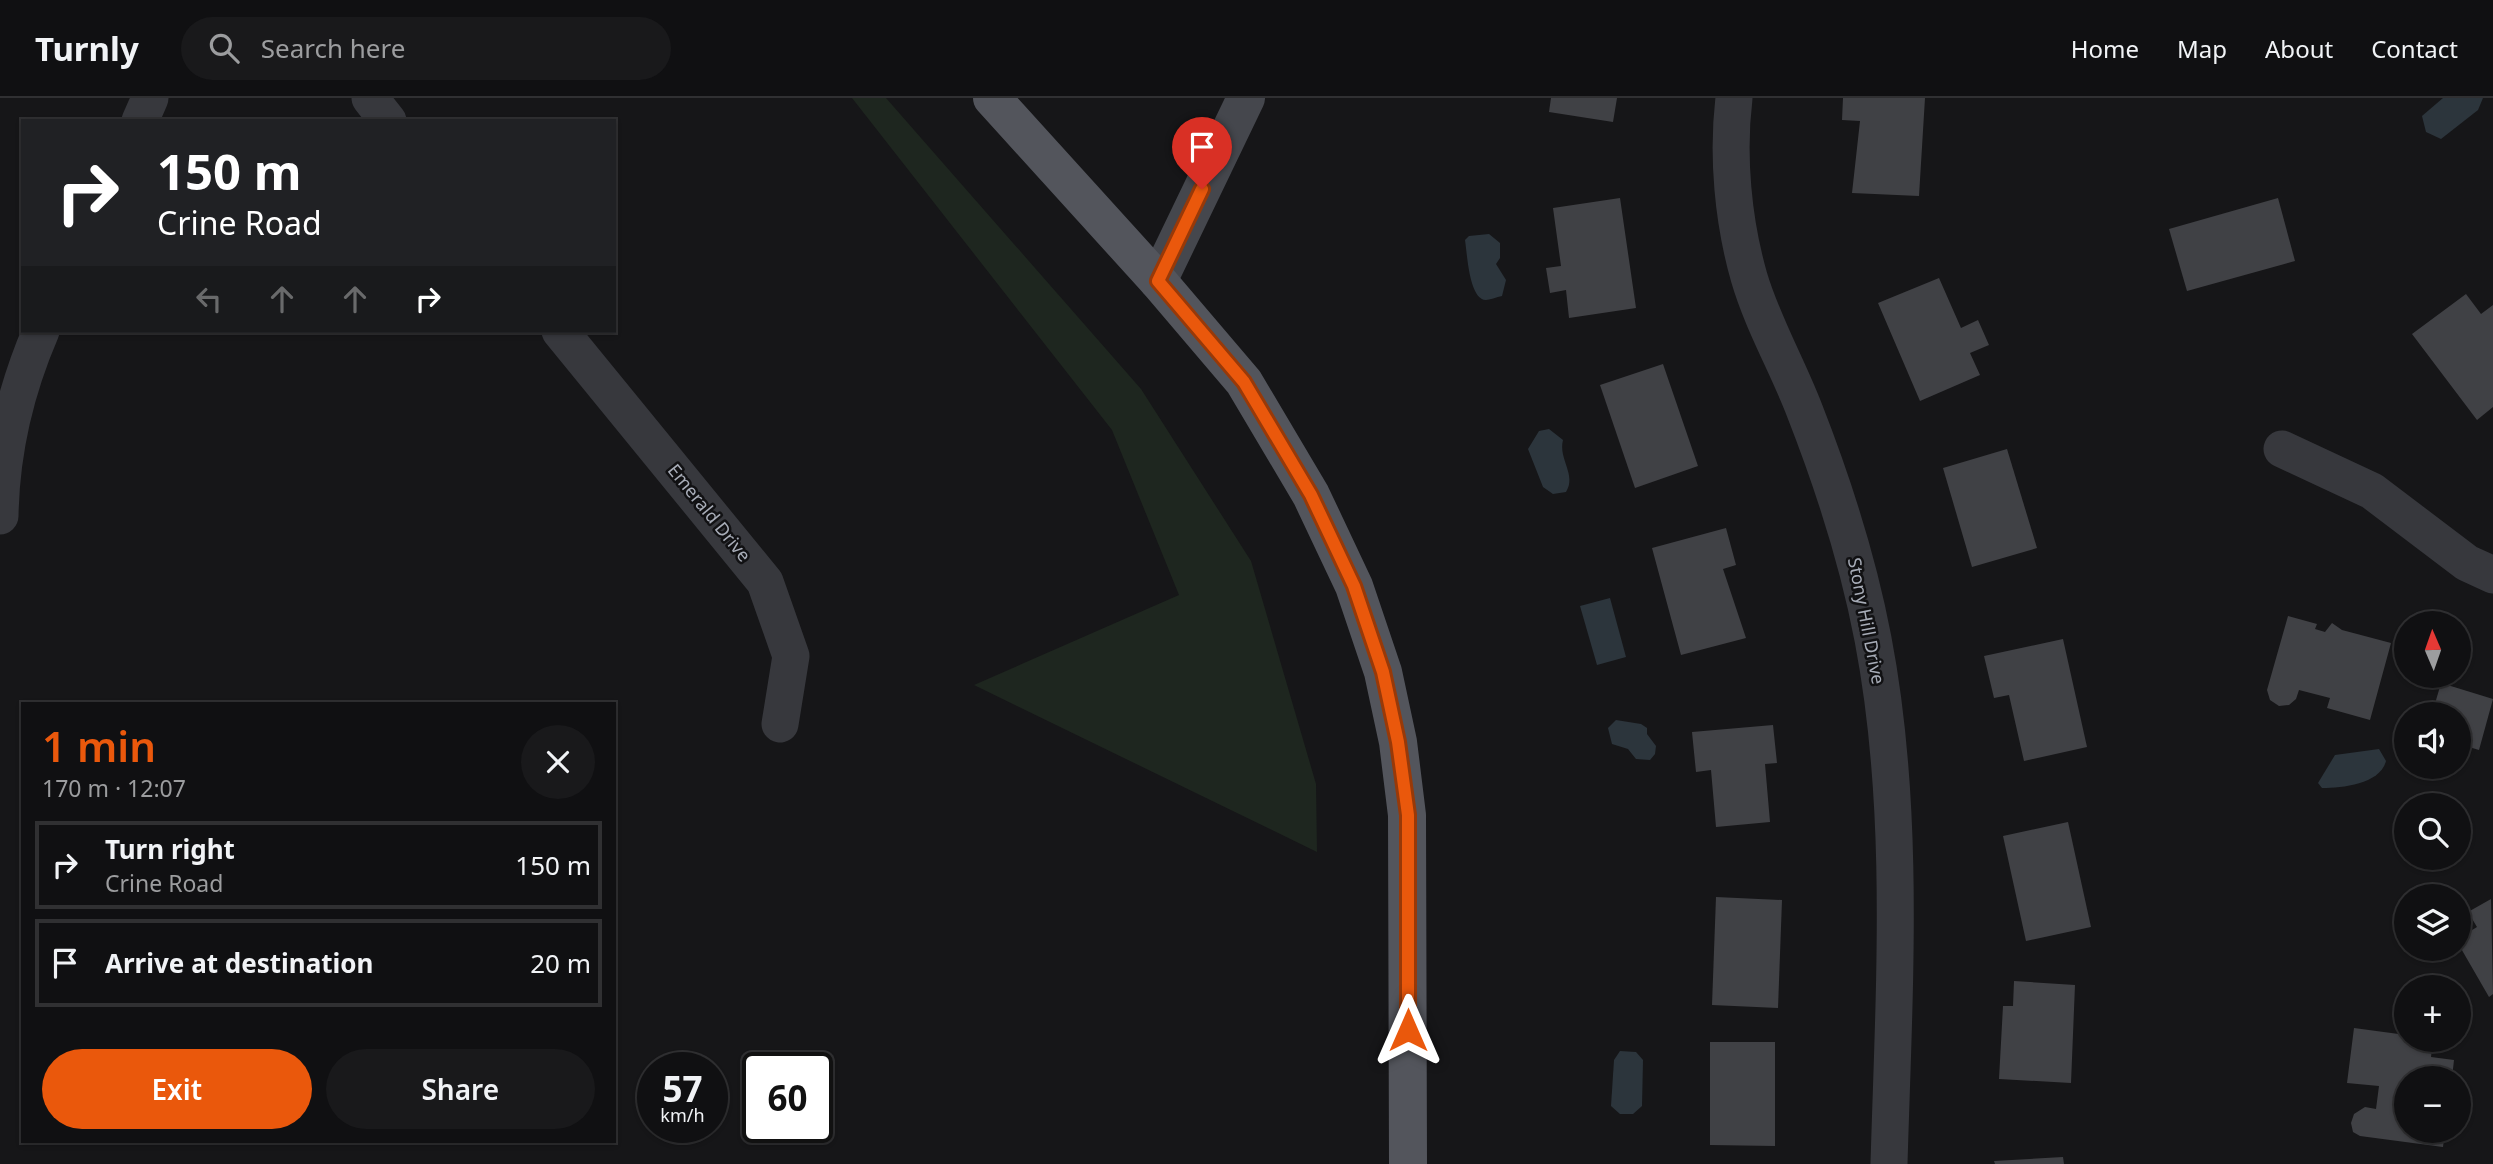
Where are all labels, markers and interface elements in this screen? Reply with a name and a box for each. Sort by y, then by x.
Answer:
search box [181,17,671,80]
text: Turnly [35,26,139,71]
icon: search [205,29,243,67]
text: Search here [261,30,405,66]
text: Home [2071,32,2139,65]
text: Map [2177,32,2227,65]
text: About [2265,32,2333,65]
text: Contact [2371,32,2458,65]
pin [1172,117,1232,189]
icon: arrive [1183,128,1221,166]
text: 150 m [157,138,302,204]
icon: right [42,147,133,238]
text: Crine Road [157,201,322,244]
icon: left [190,280,228,318]
icon: ahead [263,280,301,318]
icon: ahead [336,280,374,318]
icon: right [409,280,447,318]
street label: Emerald Drive [663,459,757,566]
street label: Stony Hill Drive [1843,555,1891,686]
north arrow [2394,611,2471,688]
map controls [2394,611,2471,1143]
button: sound [2394,702,2471,779]
text: 1 min [42,717,156,774]
button: close [521,725,595,799]
text: 170 m · 12:07 [42,772,186,804]
button: search [2394,793,2471,870]
text: Turn right [105,831,235,867]
icon: right [46,846,84,884]
text: 150 m [515,847,591,883]
text: Crine Road [105,867,223,899]
button: layers [2394,884,2471,961]
icon: arrive [46,944,84,982]
text: Arrive at destination [105,945,374,981]
text: 20 m [530,945,591,981]
button: + [2394,975,2471,1052]
position arrow [1371,993,1445,1067]
button: Exit [42,1049,312,1129]
button: Share [326,1049,595,1129]
speed limit sign: 60 [742,1052,833,1143]
text: 57 [662,1065,703,1112]
button: − [2394,1066,2471,1143]
text: km/h [660,1103,705,1127]

